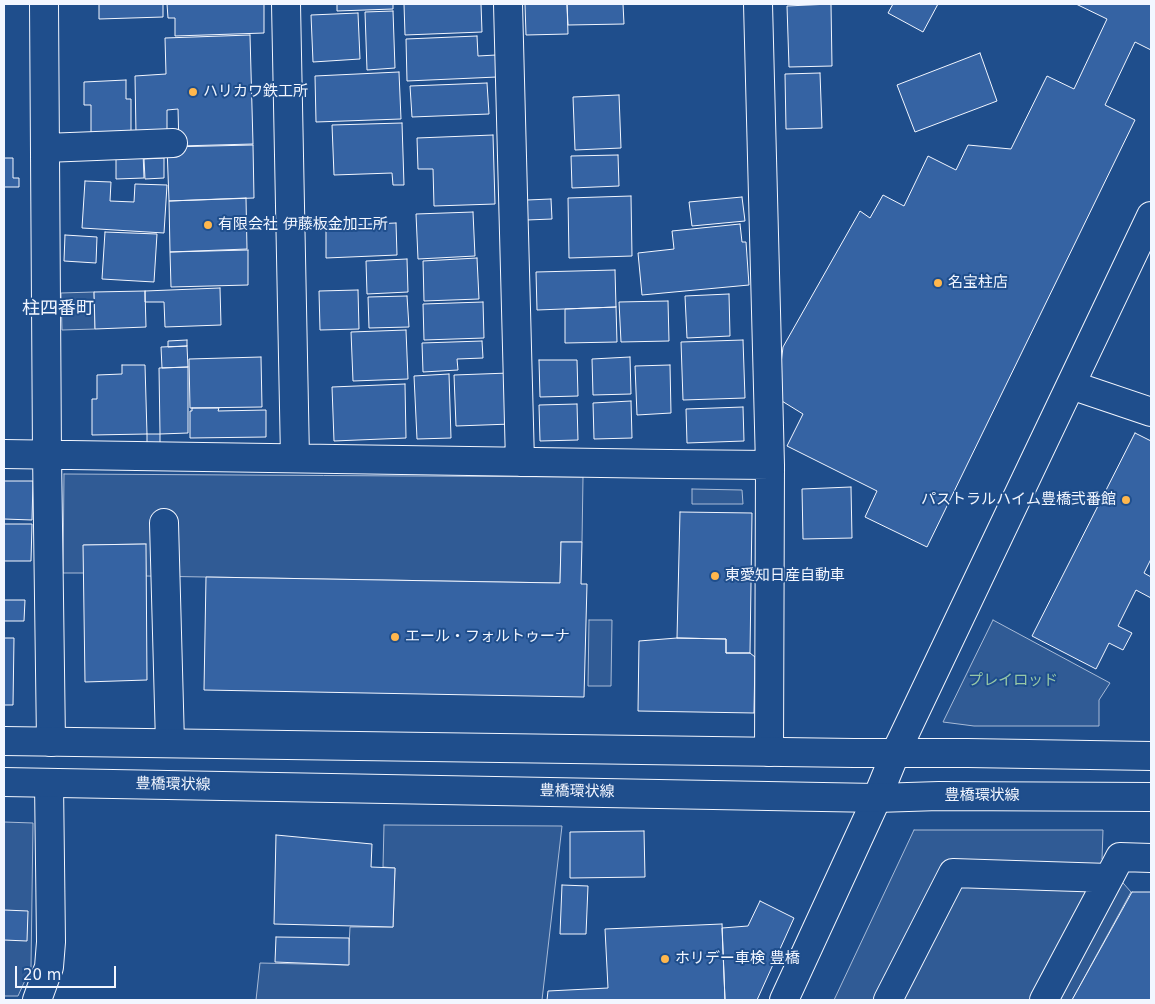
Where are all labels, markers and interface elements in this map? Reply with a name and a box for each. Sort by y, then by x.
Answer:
place label: ハリカワ鉄工所 [203,83,308,101]
marker: ハリカワ鉄工所 [187,86,199,98]
place label: 有限会社 伊藤板金加工所 [218,216,388,234]
marker: 有限会社 伊藤板金加工所 [202,219,214,231]
place label: 名宝柱店 [948,274,1008,292]
marker: 名宝柱店 [932,277,944,289]
district label: 柱四番町 [22,298,94,320]
place label: パストラルハイム豊橋弐番館 [921,491,1116,509]
marker: パストラルハイム豊橋弐番館 [1120,494,1132,506]
place label: 東愛知日産自動車 [725,567,845,585]
marker: 東愛知日産自動車 [709,570,721,582]
place label: エール・フォルトゥーナ [405,628,570,646]
marker: エール・フォルトゥーナ [389,631,401,643]
park label: プレイロッド [968,672,1058,690]
street label: 豊橋環状線 [135,775,211,795]
street label: 豊橋環状線 [539,782,615,802]
street label: 豊橋環状線 [945,787,1019,805]
place label: ホリデー車検 豊橋 [675,950,800,968]
marker: ホリデー車検 豊橋 [659,953,671,965]
scale bar [18,956,119,988]
text: 20 m [23,966,61,984]

